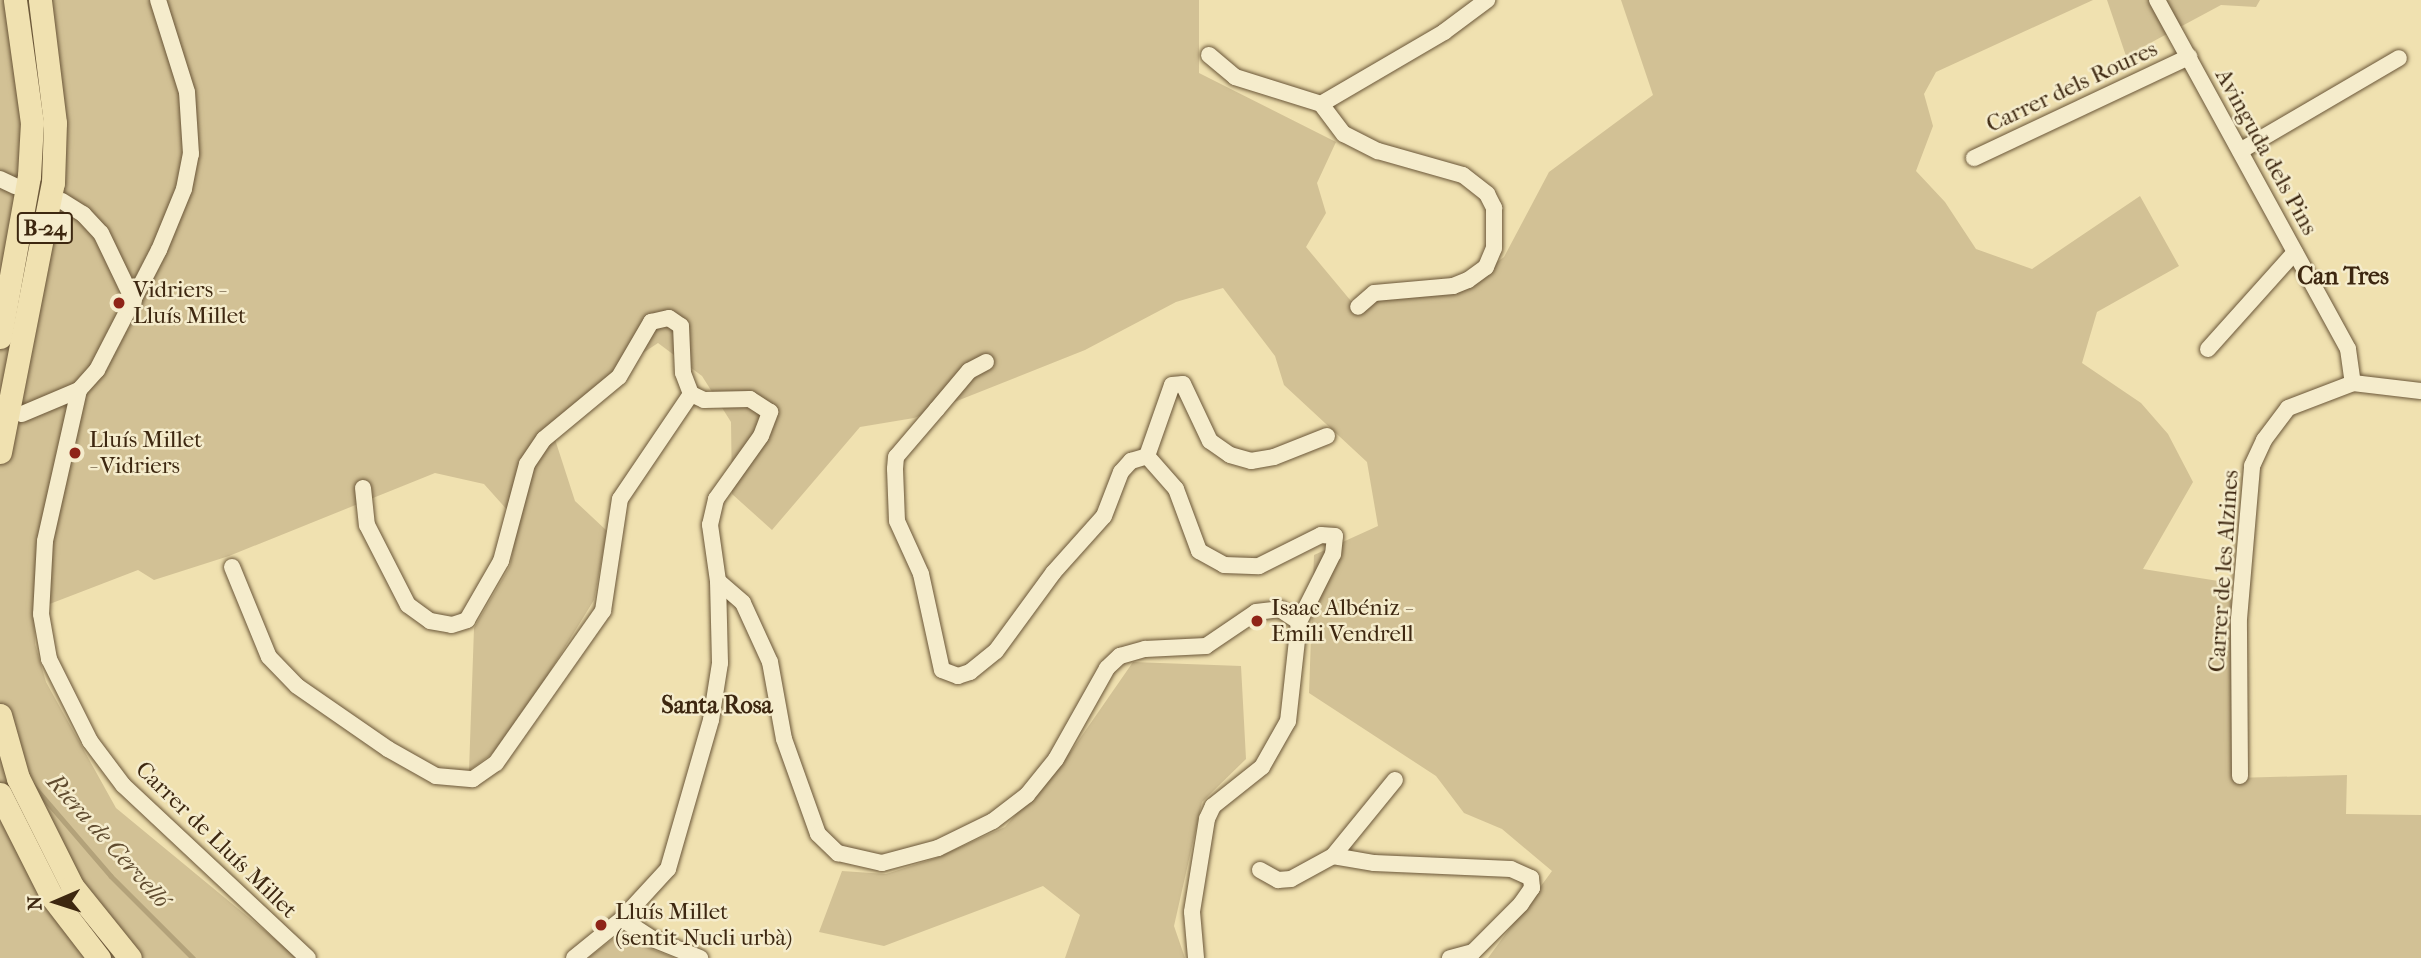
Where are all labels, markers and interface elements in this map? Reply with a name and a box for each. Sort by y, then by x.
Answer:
street label: Carrer dels Roures [1982,35,2162,139]
street label: Avinguda dels Pins [2209,64,2323,240]
road number: B-24 [15,210,75,246]
district label: Can Tres [2297,263,2389,291]
place label: Vidriers - Lluís Millet [133,276,246,330]
marker: Vidriers - Lluís Millet [111,295,127,311]
place label: Lluís Millet - Vidriers [89,426,202,480]
marker: Lluís Millet - Vidriers [67,445,83,461]
street label: Carrer de les Alzines [2203,469,2245,673]
place label: Isaac Albéniz - Emili Vendrell [1271,594,1414,648]
marker: Isaac Albéniz - Emili Vendrell [1249,613,1265,629]
district label: Santa Rosa [661,692,773,720]
street label: Carrer de Lluís Millet [130,756,302,924]
water label: Riera de Cervelló [40,768,176,914]
north arrow [21,867,91,937]
text: N [24,895,46,911]
place label: Lluís Millet (sentit Nucli urbà) [615,898,792,952]
marker: Lluís Millet (sentit Nucli urbà) [593,917,609,933]

